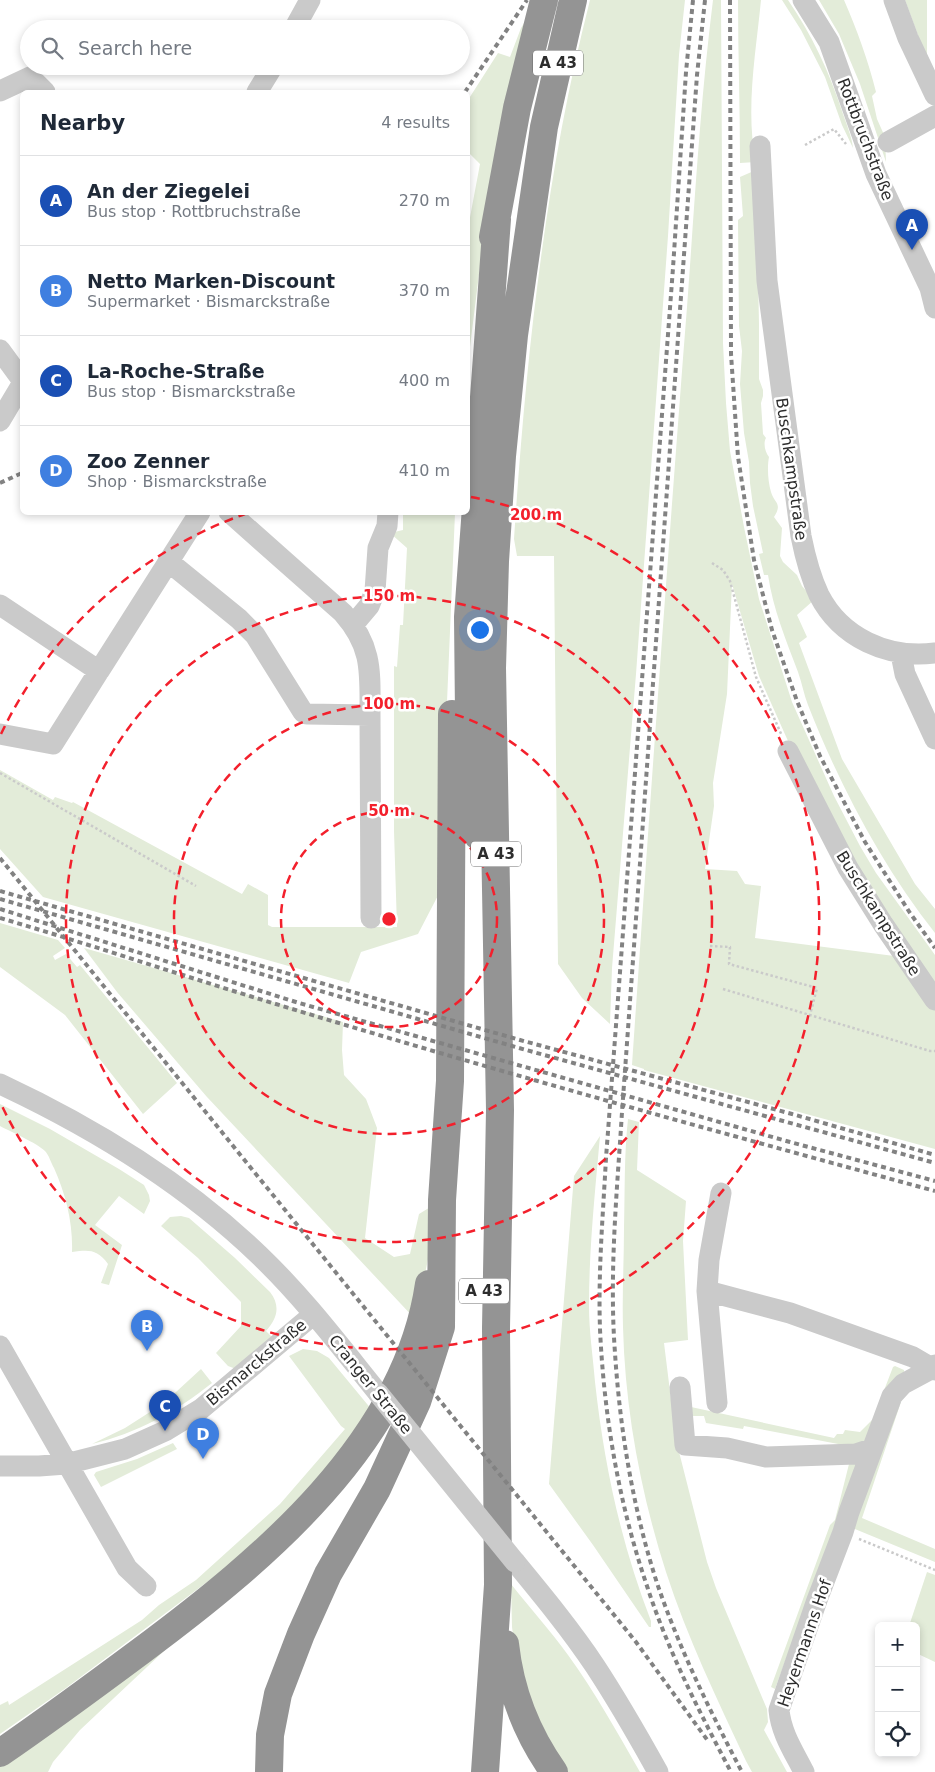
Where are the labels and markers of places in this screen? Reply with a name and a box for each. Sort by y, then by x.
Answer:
pin: A [896,209,928,250]
centre of rings [380,910,398,928]
pin: B [131,1310,163,1351]
pin: C [149,1390,181,1431]
pin: D [187,1418,219,1459]

